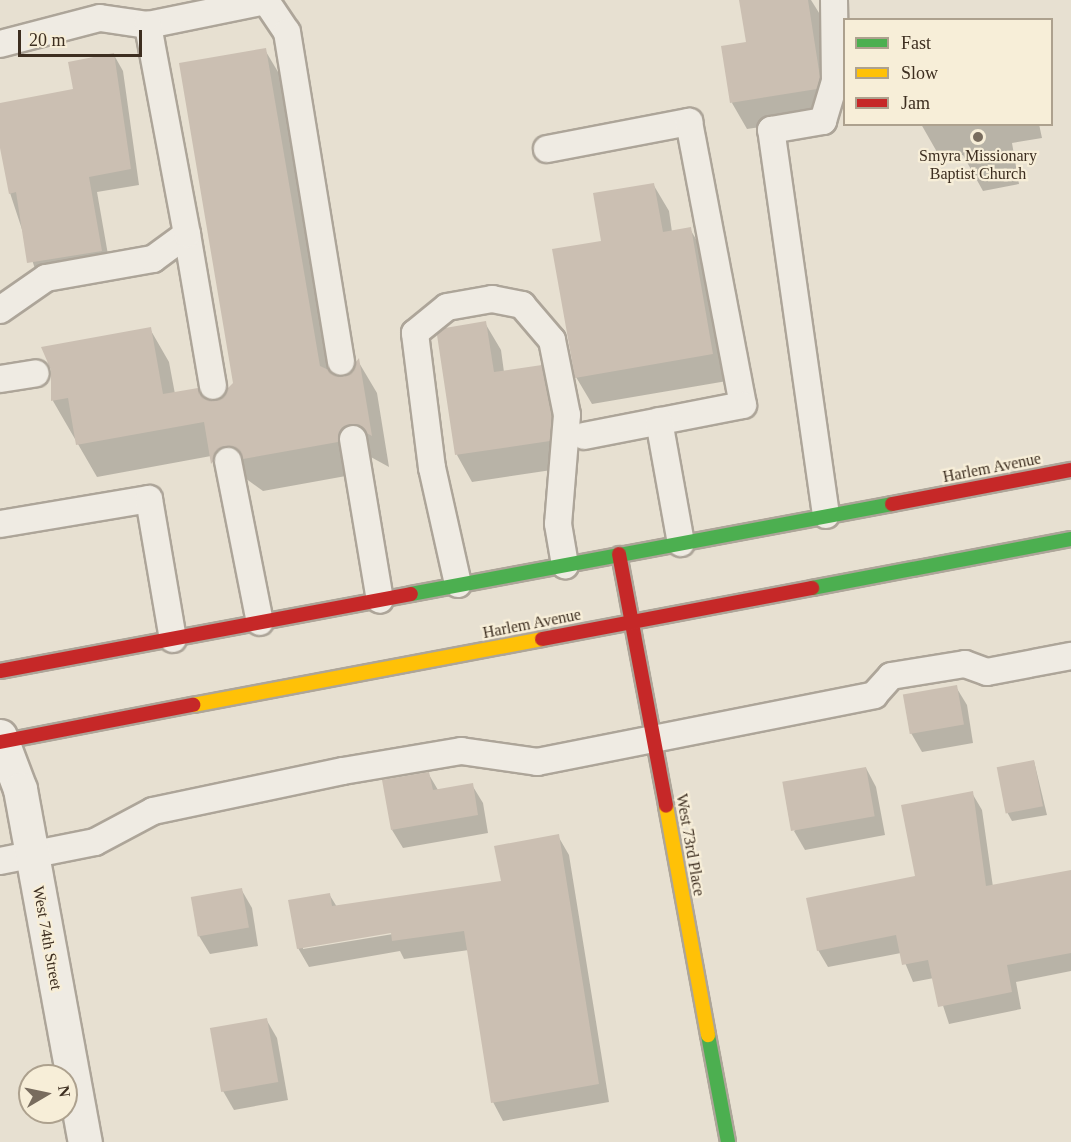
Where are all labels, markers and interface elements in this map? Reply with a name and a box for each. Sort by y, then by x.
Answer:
scale bar [21,18,146,56]
legend [843,18,1053,126]
text: 20 m [29,30,66,50]
text: Fast [901,33,931,53]
text: Slow [901,63,938,83]
text: Jam [901,93,930,113]
marker: Smyra Missionary Baptist Church [971,130,985,144]
place label: Smyra Missionary Baptist Church [919,146,1037,184]
street label: Harlem Avenue [941,449,1043,487]
street label: Harlem Avenue [481,605,583,643]
street label: West 73rd Place [672,792,708,898]
street label: West 74th Street [28,884,66,992]
north arrow [18,1064,78,1124]
text: N [55,1084,74,1098]

